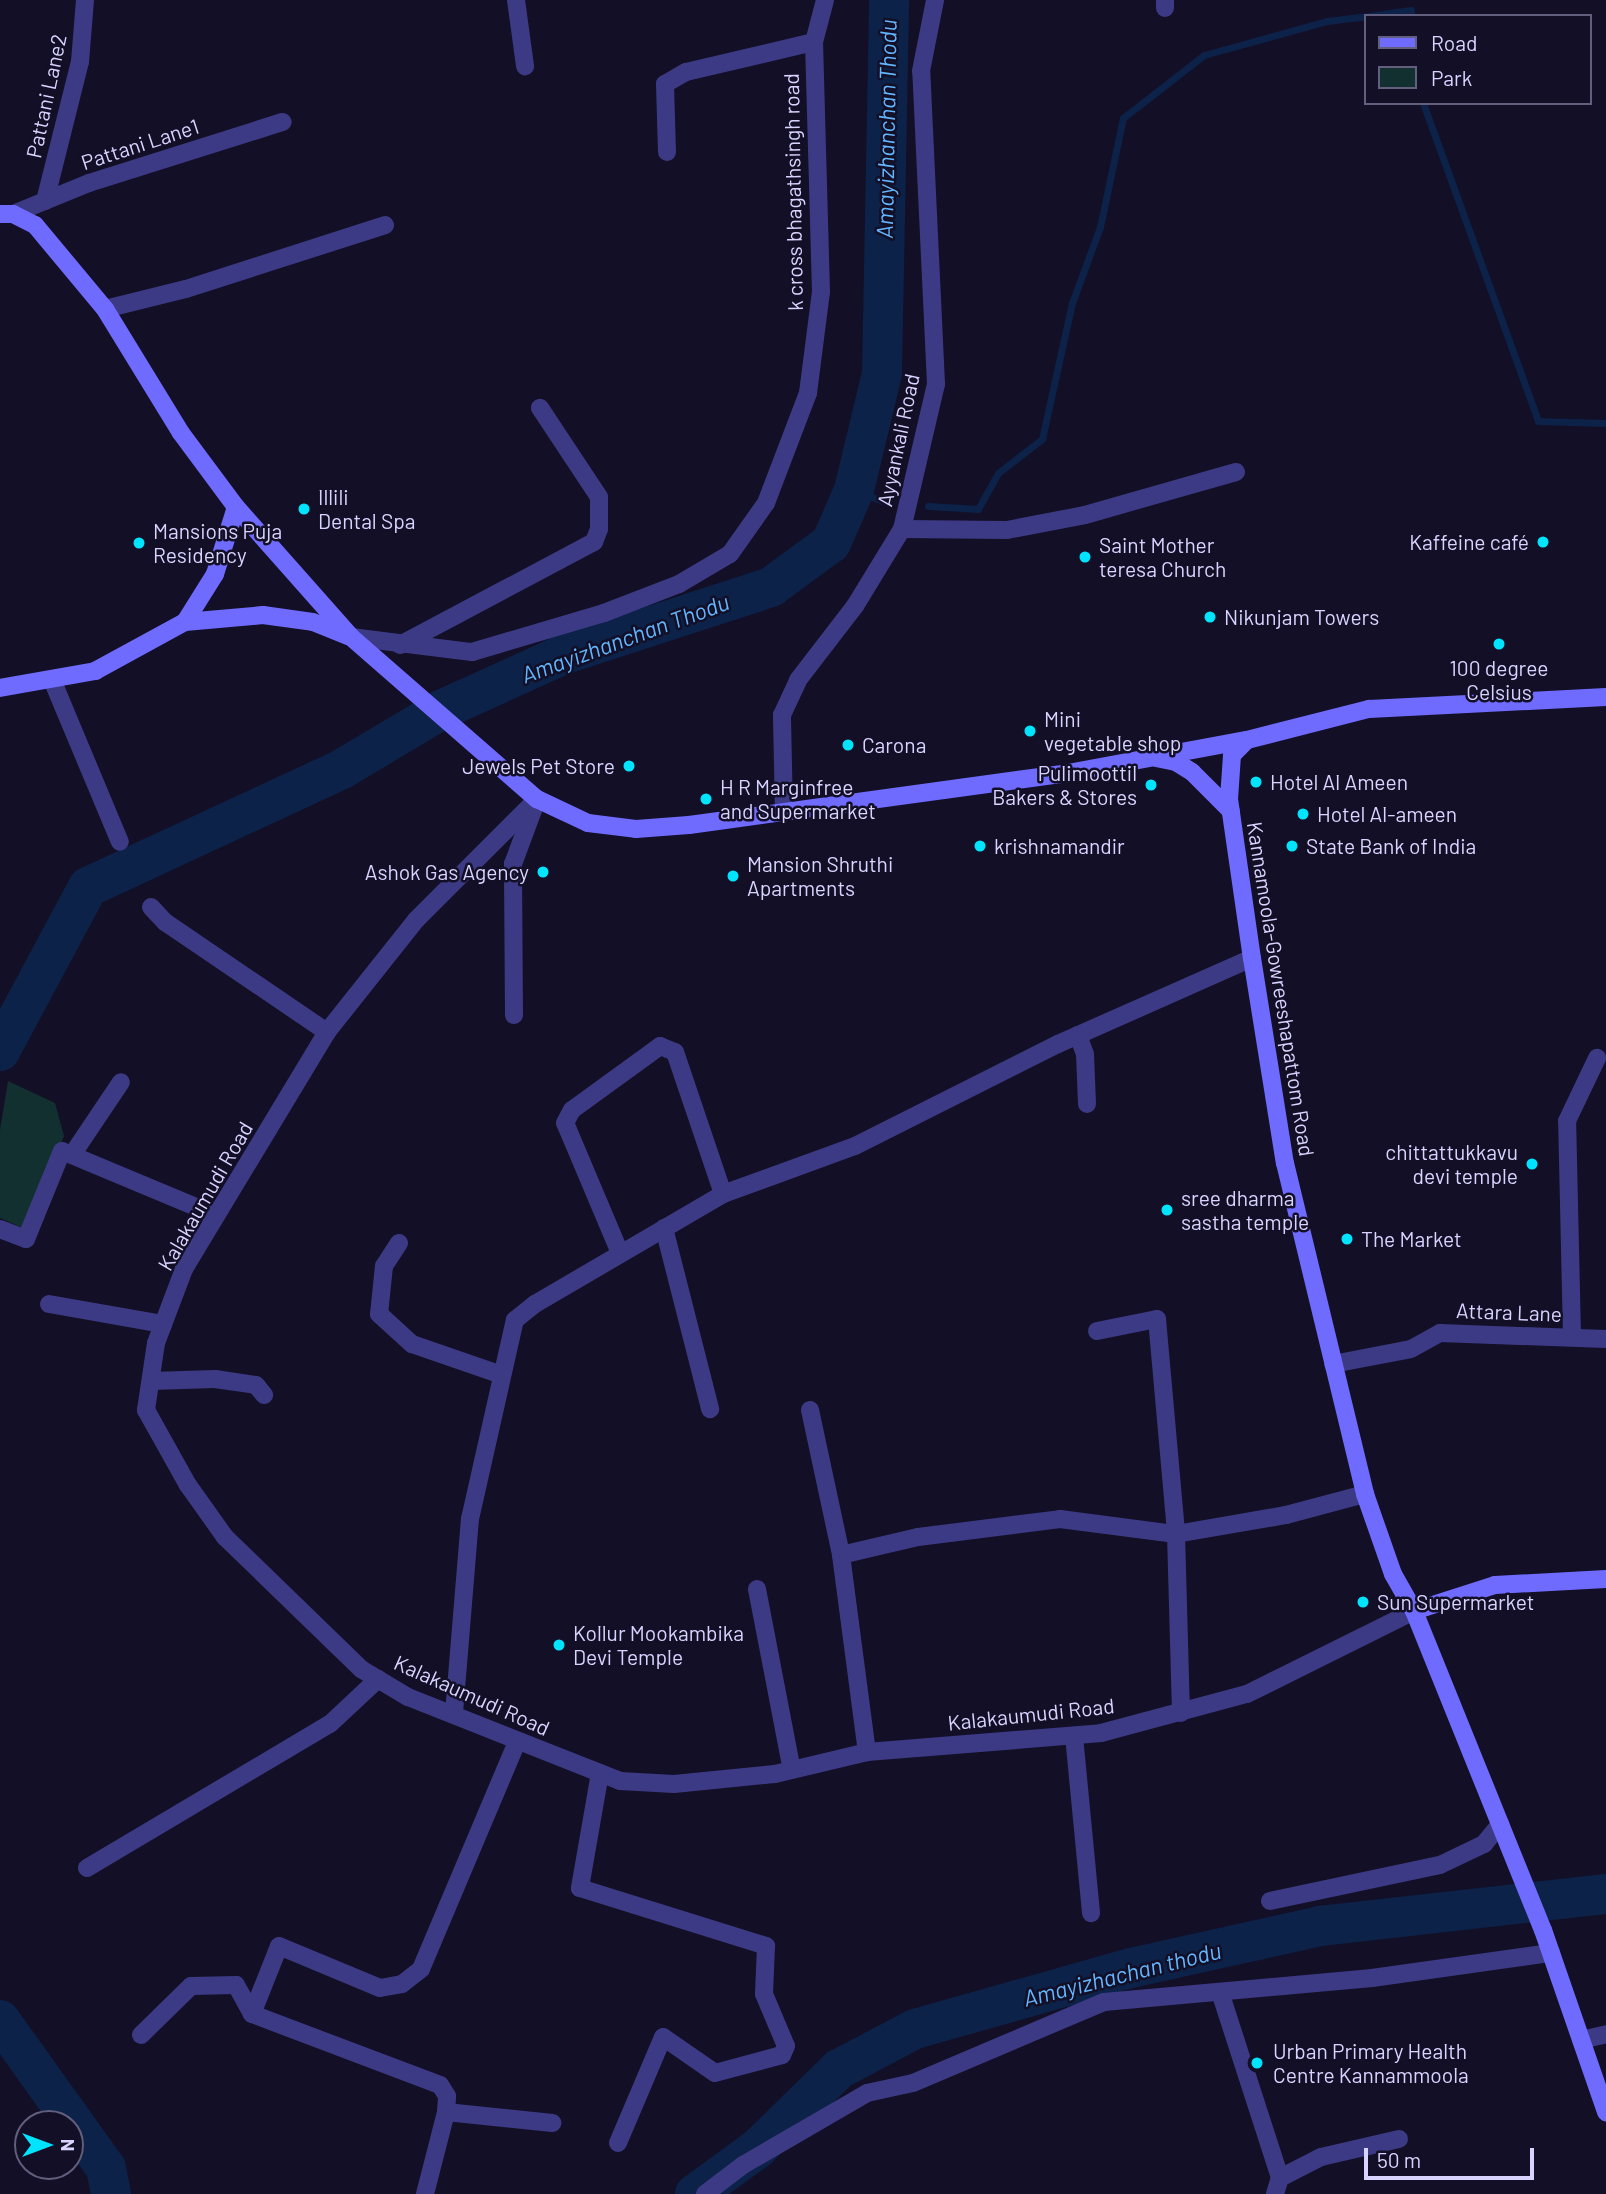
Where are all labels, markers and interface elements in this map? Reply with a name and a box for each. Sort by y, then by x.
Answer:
legend [1364,14,1592,105]
water label: Amayizhanchan Thodu [870,19,902,239]
text: Road [1431,30,1477,55]
street label: Pattani Lane2 [21,32,71,160]
text: Park [1431,65,1472,90]
street label: k cross bhagathsingh road [778,73,808,311]
street label: Pattani Lane1 [78,113,202,175]
street label: Ayyankali Road [872,371,924,509]
place label: Illili Dental Spa [318,484,415,534]
marker: Illili Dental Spa [296,501,312,517]
place label: Mansions Puja Residency [153,518,282,568]
place label: Kaffeine café [1409,529,1529,555]
place label: Saint Mother teresa Church [1099,532,1226,582]
marker: Kaffeine café [1535,534,1551,550]
marker: Mansions Puja Residency [131,535,147,551]
marker: Saint Mother teresa Church [1077,549,1093,565]
water label: Amayizhanchan Thodu [517,588,733,688]
place label: Nikunjam Towers [1224,604,1379,630]
marker: Nikunjam Towers [1202,609,1218,625]
marker: 100 degree Celsius [1491,636,1507,652]
place label: 100 degree Celsius [1449,655,1549,705]
place label: Mini vegetable shop [1044,706,1181,756]
marker: Mini vegetable shop [1022,723,1038,739]
place label: Carona [862,732,926,758]
marker: Carona [840,737,856,753]
place label: Jewels Pet Store [462,753,615,779]
marker: Jewels Pet Store [621,758,637,774]
place label: Pulimoottil Bakers & Stores [992,760,1137,810]
place label: Hotel Al Ameen [1270,769,1408,795]
place label: H R Marginfree and Supermarket [720,774,876,824]
marker: Hotel Al Ameen [1248,774,1264,790]
marker: Pulimoottil Bakers & Stores [1143,777,1159,793]
marker: H R Marginfree and Supermarket [698,791,714,807]
place label: Hotel Al-ameen [1317,801,1457,827]
marker: Hotel Al-ameen [1295,806,1311,822]
street label: Kannamoola-Gowreeshapattom Road [1242,820,1320,1158]
place label: krishnamandir [994,833,1125,859]
place label: State Bank of India [1306,833,1476,859]
marker: krishnamandir [972,838,988,854]
marker: State Bank of India [1284,838,1300,854]
place label: Mansion Shruthi Apartments [747,851,893,901]
place label: Ashok Gas Agency [365,859,529,885]
marker: Ashok Gas Agency [535,864,551,880]
marker: Mansion Shruthi Apartments [725,868,741,884]
street label: Kalakaumudi Road [152,1117,258,1275]
place label: chittattukkavu devi temple [1385,1139,1518,1189]
marker: chittattukkavu devi temple [1524,1156,1540,1172]
place label: sree dharma sastha temple [1181,1185,1309,1235]
marker: sree dharma sastha temple [1159,1202,1175,1218]
place label: The Market [1361,1226,1462,1252]
marker: The Market [1339,1231,1355,1247]
street label: Attara Lane [1456,1298,1562,1326]
place label: Sun Supermarket [1377,1589,1534,1615]
marker: Sun Supermarket [1355,1594,1371,1610]
place label: Kollur Mookambika Devi Temple [573,1620,744,1670]
marker: Kollur Mookambika Devi Temple [551,1637,567,1653]
street label: Kalakaumudi Road [390,1649,554,1741]
street label: Kalakaumudi Road [946,1693,1116,1735]
water label: Amayizhachan thodu [1020,1936,1224,2012]
place label: Urban Primary Health Centre Kannammoola [1273,2038,1469,2088]
marker: Urban Primary Health Centre Kannammoola [1247,2053,1267,2073]
north arrow [14,2110,84,2180]
scale bar [1368,2134,1538,2178]
text: N [57,2139,80,2151]
text: 50 m [1377,2147,1421,2172]

